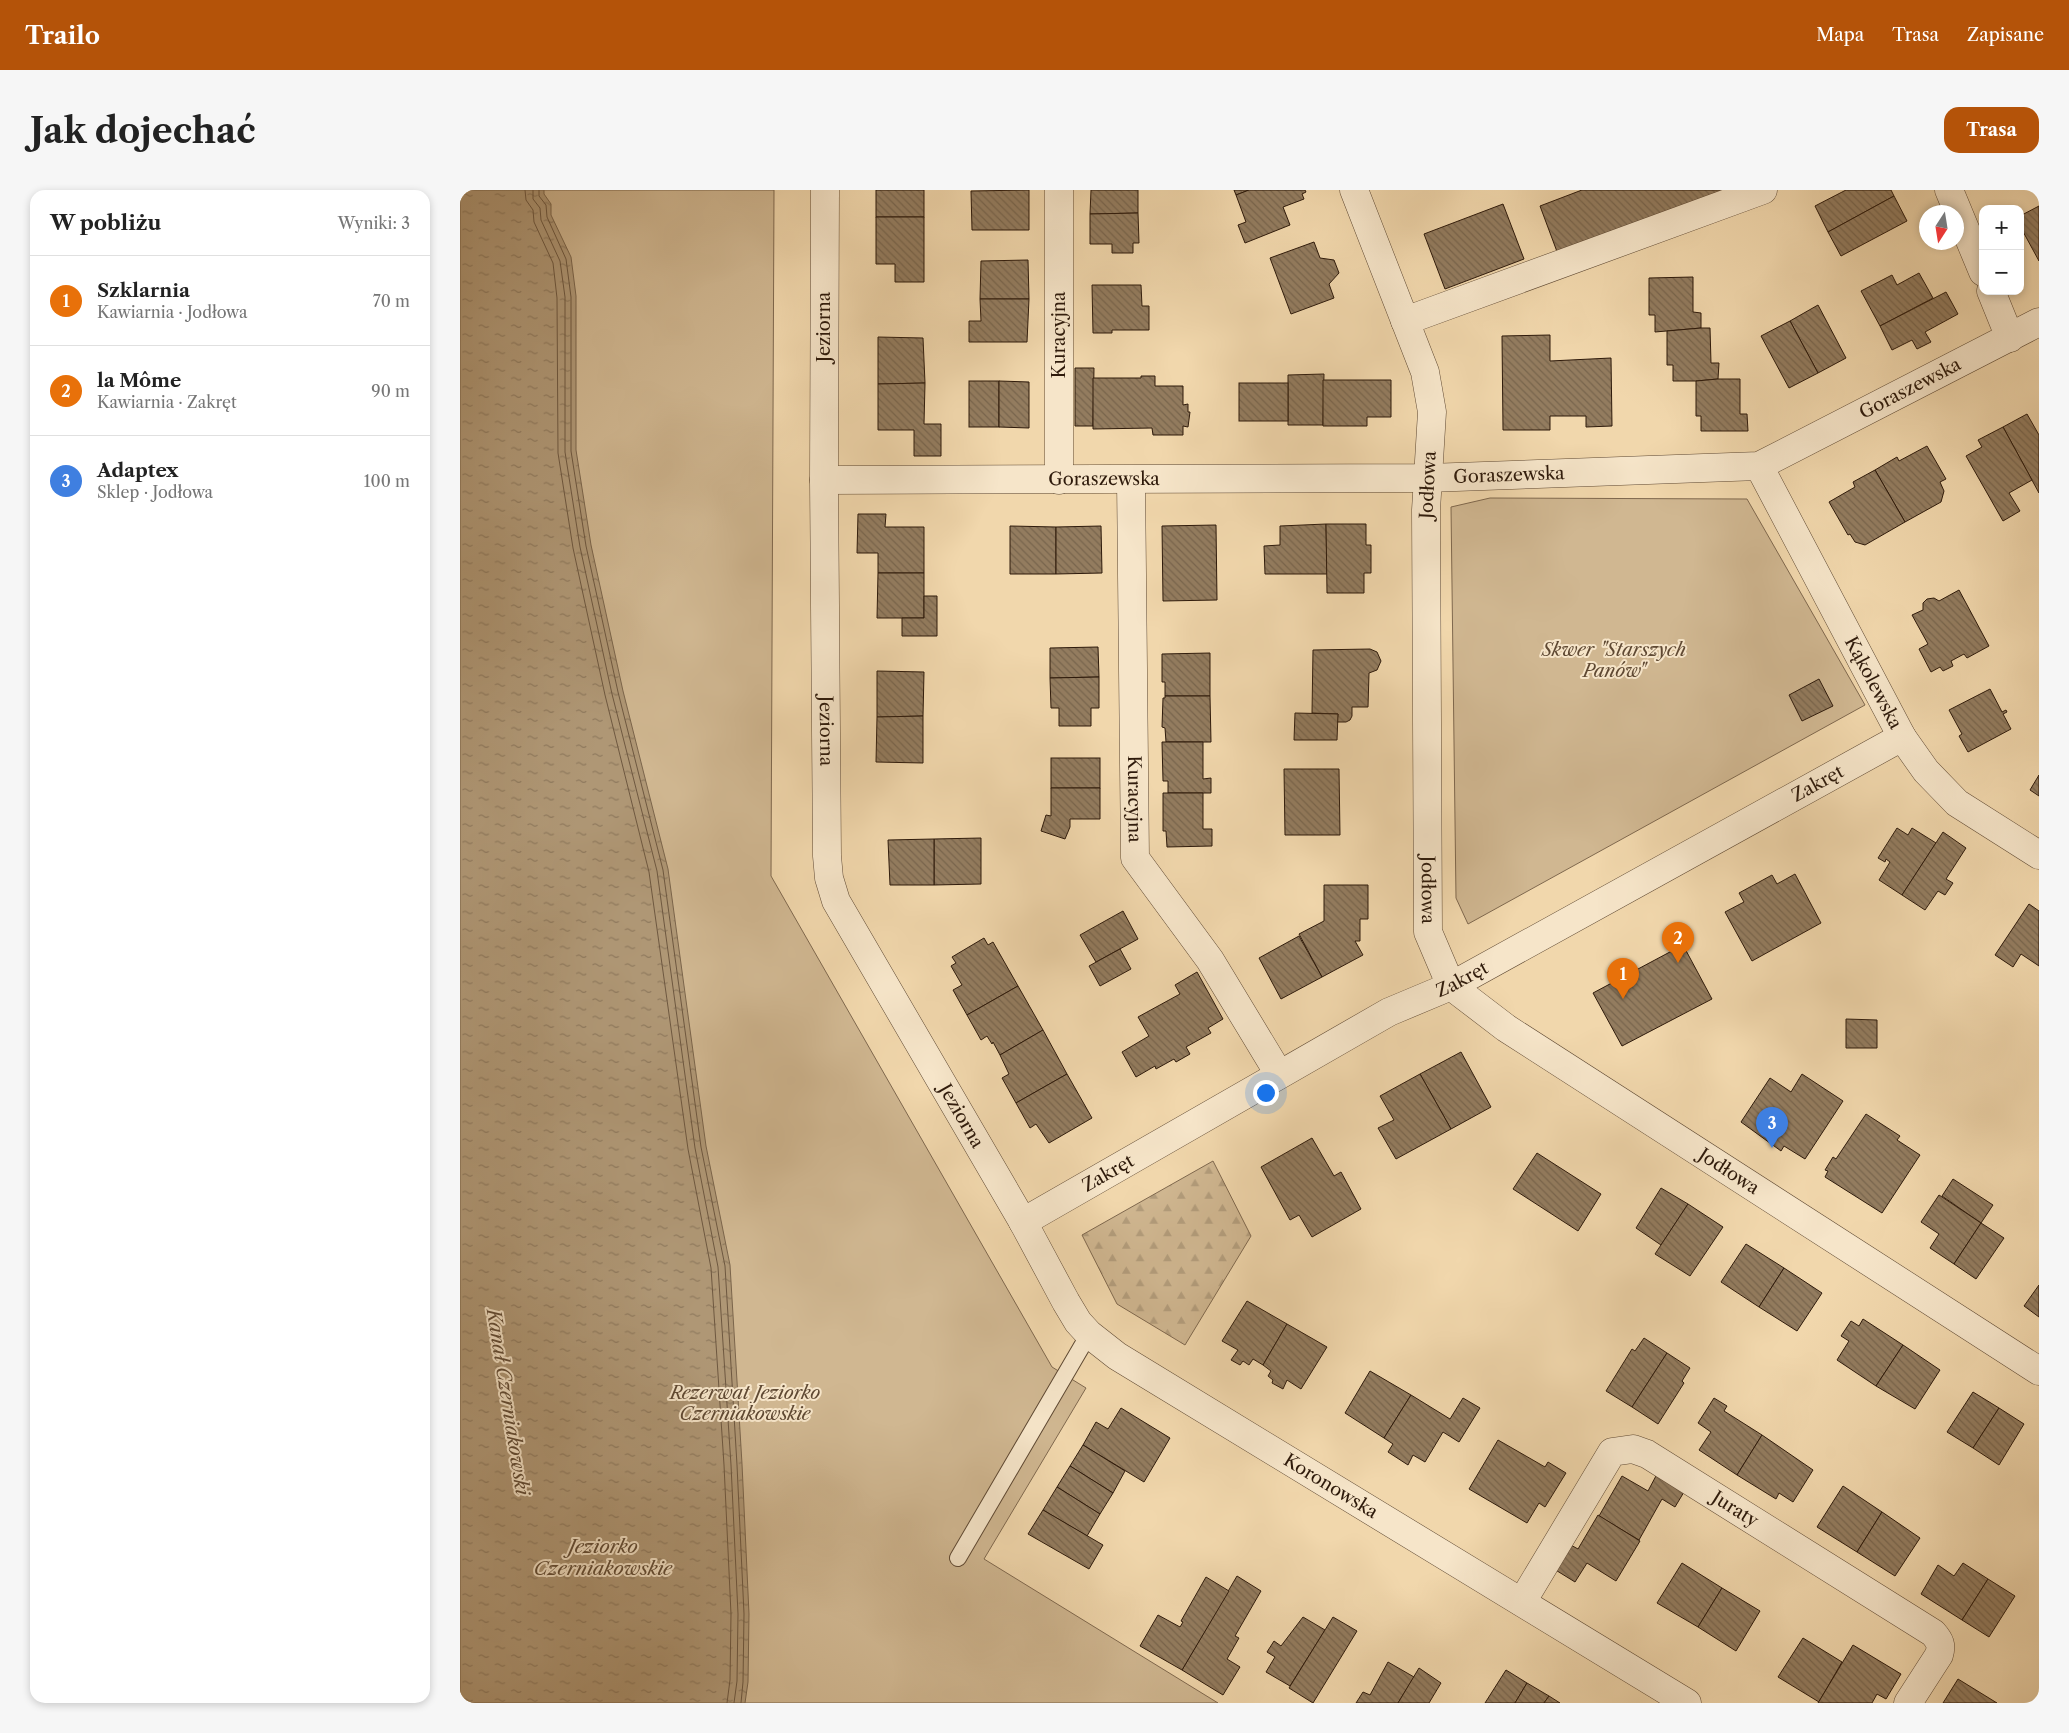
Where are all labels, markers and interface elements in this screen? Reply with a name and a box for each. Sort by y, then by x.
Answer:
text: Trailo [25,21,100,50]
text: Mapa [1816,24,1864,46]
text: Trasa [1892,24,1939,46]
text: Zapisane [1967,24,2044,46]
button: Trasa [1944,107,2039,153]
text: Jak dojechać [30,109,256,152]
north arrow [1919,205,1964,250]
map controls [1979,205,2024,295]
button: + [1979,205,2024,250]
text: W pobliżu [50,210,161,235]
text: Wyniki: 3 [338,213,410,233]
button: − [1979,250,2024,295]
text: Szklarnia [97,279,190,302]
text: 1 [62,291,70,311]
text: 70 m [373,291,410,311]
street label: Jeziorna [813,291,835,365]
street label: Kuracyjna [1048,291,1070,379]
text: Kawiarnia · Jodłowa [97,302,247,322]
street label: Goraszewska [1855,353,1965,424]
text: la Môme [97,369,181,392]
text: 2 [61,381,71,401]
text: 90 m [371,381,410,401]
text: Kawiarnia · Zakręt [97,392,237,412]
street label: Jodłowa [1415,450,1441,523]
text: Adaptex [97,459,178,482]
street label: Goraszewska [1453,462,1566,488]
street label: Goraszewska [1048,468,1160,490]
text: 3 [61,471,71,491]
text: 100 m [364,471,410,491]
text: Sklep · Jodłowa [97,482,213,502]
street label: Kąkolewska [1840,633,1907,733]
park label: Skwer "Starszych Panów" [1541,639,1686,682]
street label: Jeziorna [815,693,837,767]
street label: Kuracyjna [1123,755,1146,843]
street label: Zakręt [1788,760,1848,807]
street label: Jodłowa [1417,853,1439,924]
pin: 2 [1662,922,1694,963]
street label: Zakręt [1433,956,1493,1002]
pin: 1 [1607,958,1639,999]
street label: Jeziorna [933,1077,989,1152]
your location [1253,1080,1279,1106]
pin: 3 [1756,1107,1788,1148]
street label: Jodłowa [1692,1142,1764,1199]
street label: Zakręt [1078,1149,1138,1197]
water label: Kanał Czerniakowski [482,1305,534,1498]
park label: Rezerwat Jeziorko Czerniakowskie [668,1382,820,1425]
street label: Koronowska [1280,1449,1382,1524]
street label: Juraty [1705,1485,1763,1532]
water label: Jeziorko Czerniakowskie [534,1535,673,1580]

